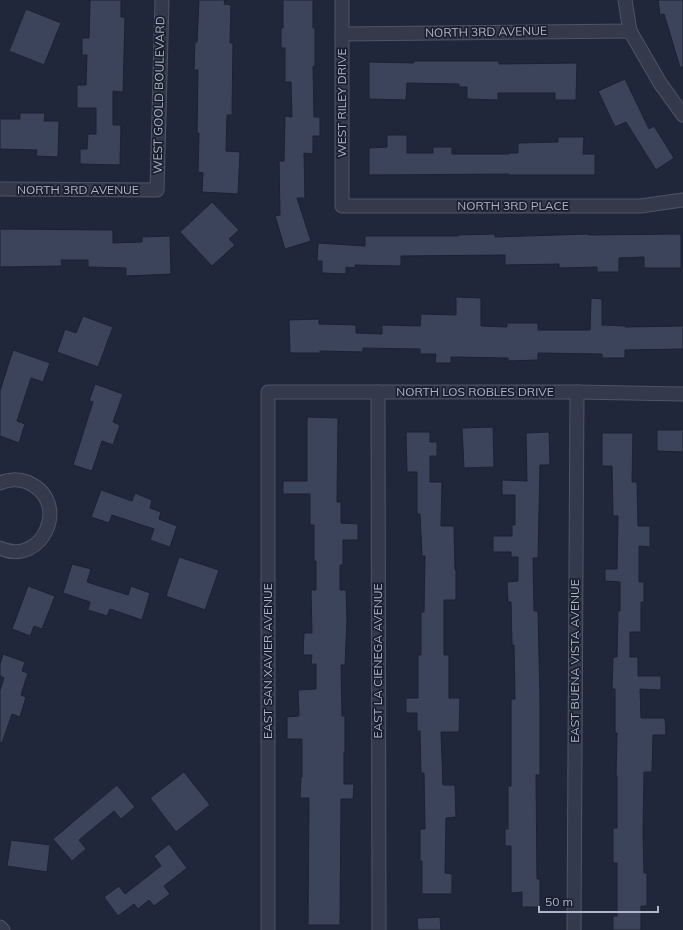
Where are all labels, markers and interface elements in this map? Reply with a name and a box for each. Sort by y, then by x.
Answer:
street label: WEST GOOLD BOULEVARD [150,16,167,174]
street label: NORTH 3RD AVENUE [425,23,547,40]
street label: WEST RILEY DRIVE [334,48,349,158]
street label: NORTH 3RD AVENUE [17,182,139,197]
street label: NORTH 3RD PLACE [457,198,569,213]
street label: NORTH LOS ROBLES DRIVE [396,384,554,399]
street label: EAST BUENA VISTA AVENUE [567,579,582,743]
street label: EAST SAN XAVIER AVENUE [260,583,275,739]
street label: EAST LA CIENEGA AVENUE [370,583,385,739]
scale bar [539,888,658,914]
text: 50 m [545,894,573,909]

